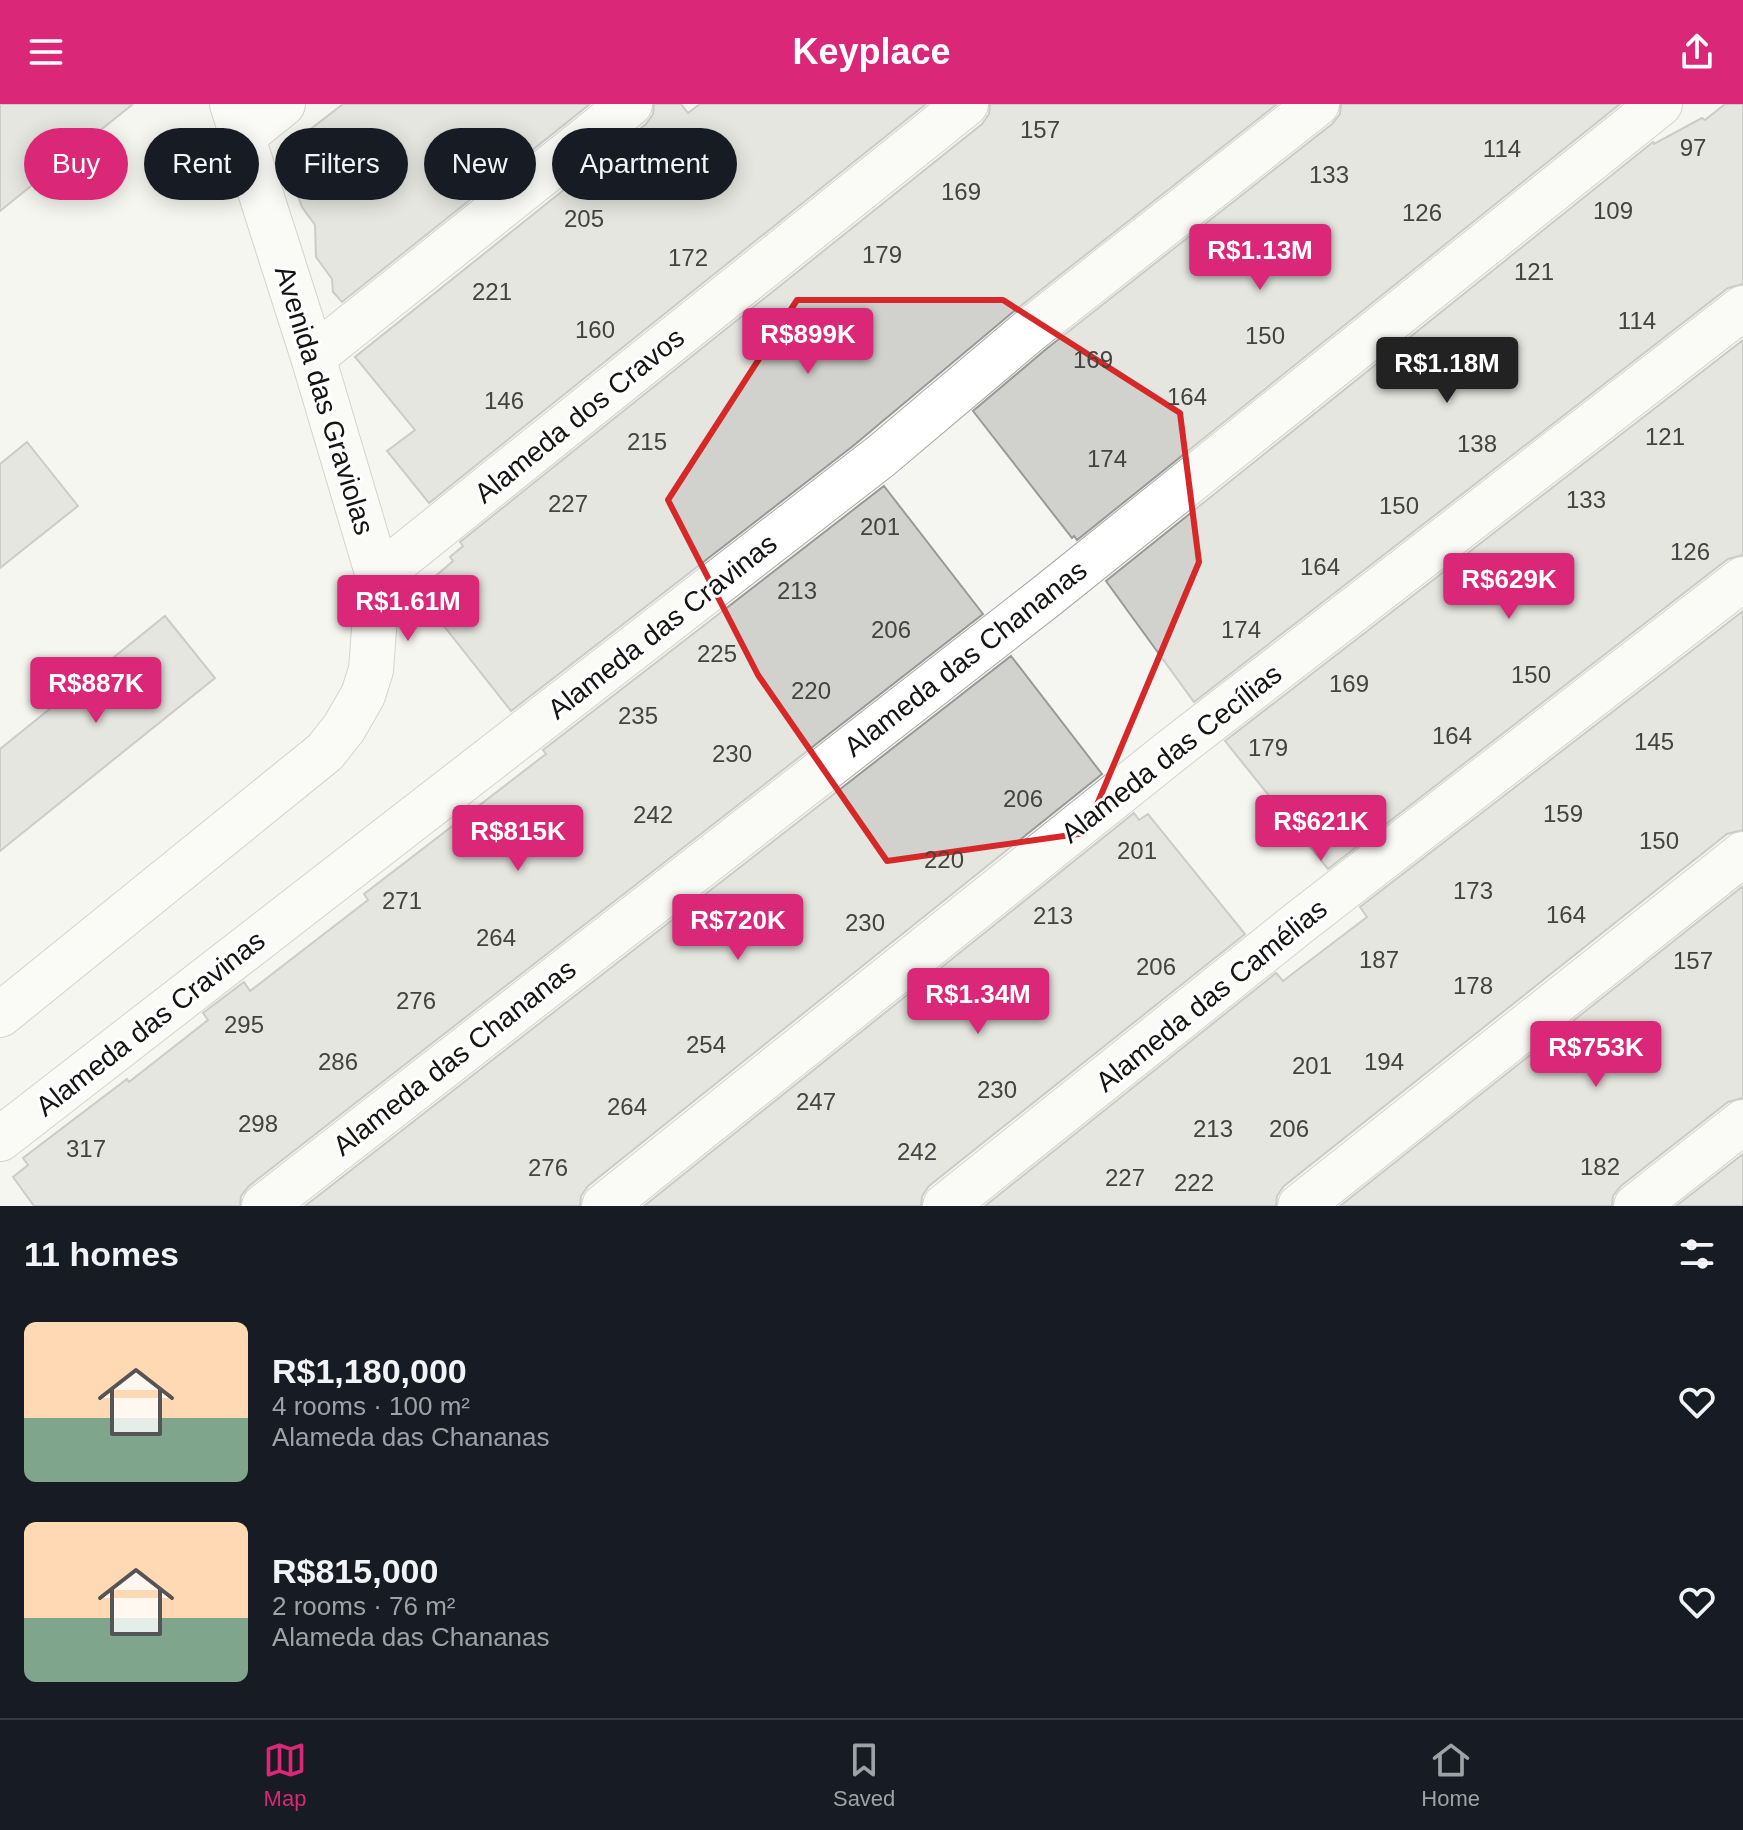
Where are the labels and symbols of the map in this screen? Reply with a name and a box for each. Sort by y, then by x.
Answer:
house number: 157 [1020,116,1060,143]
house number: 97 [1680,134,1706,161]
house number: 114 [1483,135,1521,162]
house number: 133 [1309,161,1349,188]
house number: 169 [941,178,981,205]
house number: 109 [1593,197,1633,224]
house number: 126 [1402,199,1442,226]
house number: 205 [564,205,604,232]
pin: R$1.13M [1186,224,1334,292]
house number: 179 [862,241,902,268]
house number: 172 [668,244,708,271]
house number: 121 [1514,258,1554,285]
street label: Avenida das Graviolas [269,262,380,538]
house number: 221 [472,278,512,305]
house number: 114 [1618,307,1656,334]
pin: R$899K [743,308,873,376]
house number: 160 [575,316,615,343]
street label: Alameda dos Cravos [469,322,690,509]
house number: 150 [1245,322,1285,349]
pin: R$1.18M [1373,337,1521,405]
house number: 169 [1073,346,1113,373]
house number: 164 [1167,383,1207,410]
house number: 146 [484,387,524,414]
house number: 121 [1645,423,1685,450]
house number: 215 [627,428,667,455]
house number: 138 [1457,430,1497,457]
house number: 174 [1087,445,1127,472]
house number: 133 [1566,486,1606,513]
house number: 227 [548,490,588,517]
house number: 150 [1379,492,1419,519]
house number: 201 [860,513,900,540]
street label: Alameda das Cravinas [542,527,783,725]
house number: 126 [1670,538,1710,565]
house number: 164 [1300,553,1340,580]
pin: R$629K [1444,553,1574,621]
street label: Alameda das Chananas [838,554,1093,763]
pin: R$1.61M [334,575,482,643]
house number: 213 [777,577,817,604]
house number: 206 [871,616,911,643]
house number: 174 [1221,616,1261,643]
house number: 225 [697,640,737,667]
pin: R$887K [31,657,161,725]
street label: Alameda das Cecílias [1055,658,1288,849]
house number: 150 [1511,661,1551,688]
house number: 169 [1329,670,1369,697]
house number: 220 [791,677,831,704]
house number: 235 [618,702,658,729]
house number: 164 [1432,722,1472,749]
house number: 145 [1634,728,1674,755]
house number: 179 [1248,734,1288,761]
house number: 230 [712,740,752,767]
house number: 206 [1003,785,1043,812]
pin: R$621K [1256,795,1386,863]
house number: 159 [1543,800,1583,827]
house number: 242 [633,801,673,828]
pin: R$815K [453,805,583,873]
house number: 150 [1639,827,1679,854]
house number: 201 [1117,837,1157,864]
house number: 220 [924,846,964,873]
house number: 173 [1453,877,1493,904]
house number: 271 [382,887,422,914]
street label: Alameda das Camélias [1090,893,1333,1098]
pin: R$720K [673,894,803,962]
house number: 164 [1546,901,1586,928]
house number: 213 [1033,902,1073,929]
house number: 230 [845,909,885,936]
street label: Alameda das Cravinas [30,924,271,1122]
house number: 264 [476,924,516,951]
house number: 187 [1359,946,1399,973]
house number: 157 [1673,947,1713,974]
street label: Alameda das Chananas [327,953,582,1162]
house number: 206 [1136,953,1176,980]
pin: R$1.34M [904,968,1052,1036]
house number: 178 [1453,972,1493,999]
house number: 276 [396,987,436,1014]
house number: 295 [224,1011,264,1038]
pin: R$753K [1531,1021,1661,1089]
house number: 254 [686,1031,726,1058]
house number: 286 [318,1048,358,1075]
house number: 194 [1364,1048,1404,1075]
house number: 201 [1292,1052,1332,1079]
house number: 230 [977,1076,1017,1103]
house number: 247 [796,1088,836,1115]
house number: 264 [607,1093,647,1120]
house number: 298 [238,1110,278,1137]
house number: 213 [1193,1115,1233,1142]
house number: 206 [1269,1115,1309,1142]
house number: 317 [66,1135,106,1162]
house number: 242 [897,1138,937,1165]
house number: 182 [1580,1153,1620,1180]
house number: 276 [528,1154,568,1181]
house number: 227 [1105,1164,1145,1191]
house number: 222 [1174,1169,1214,1196]

